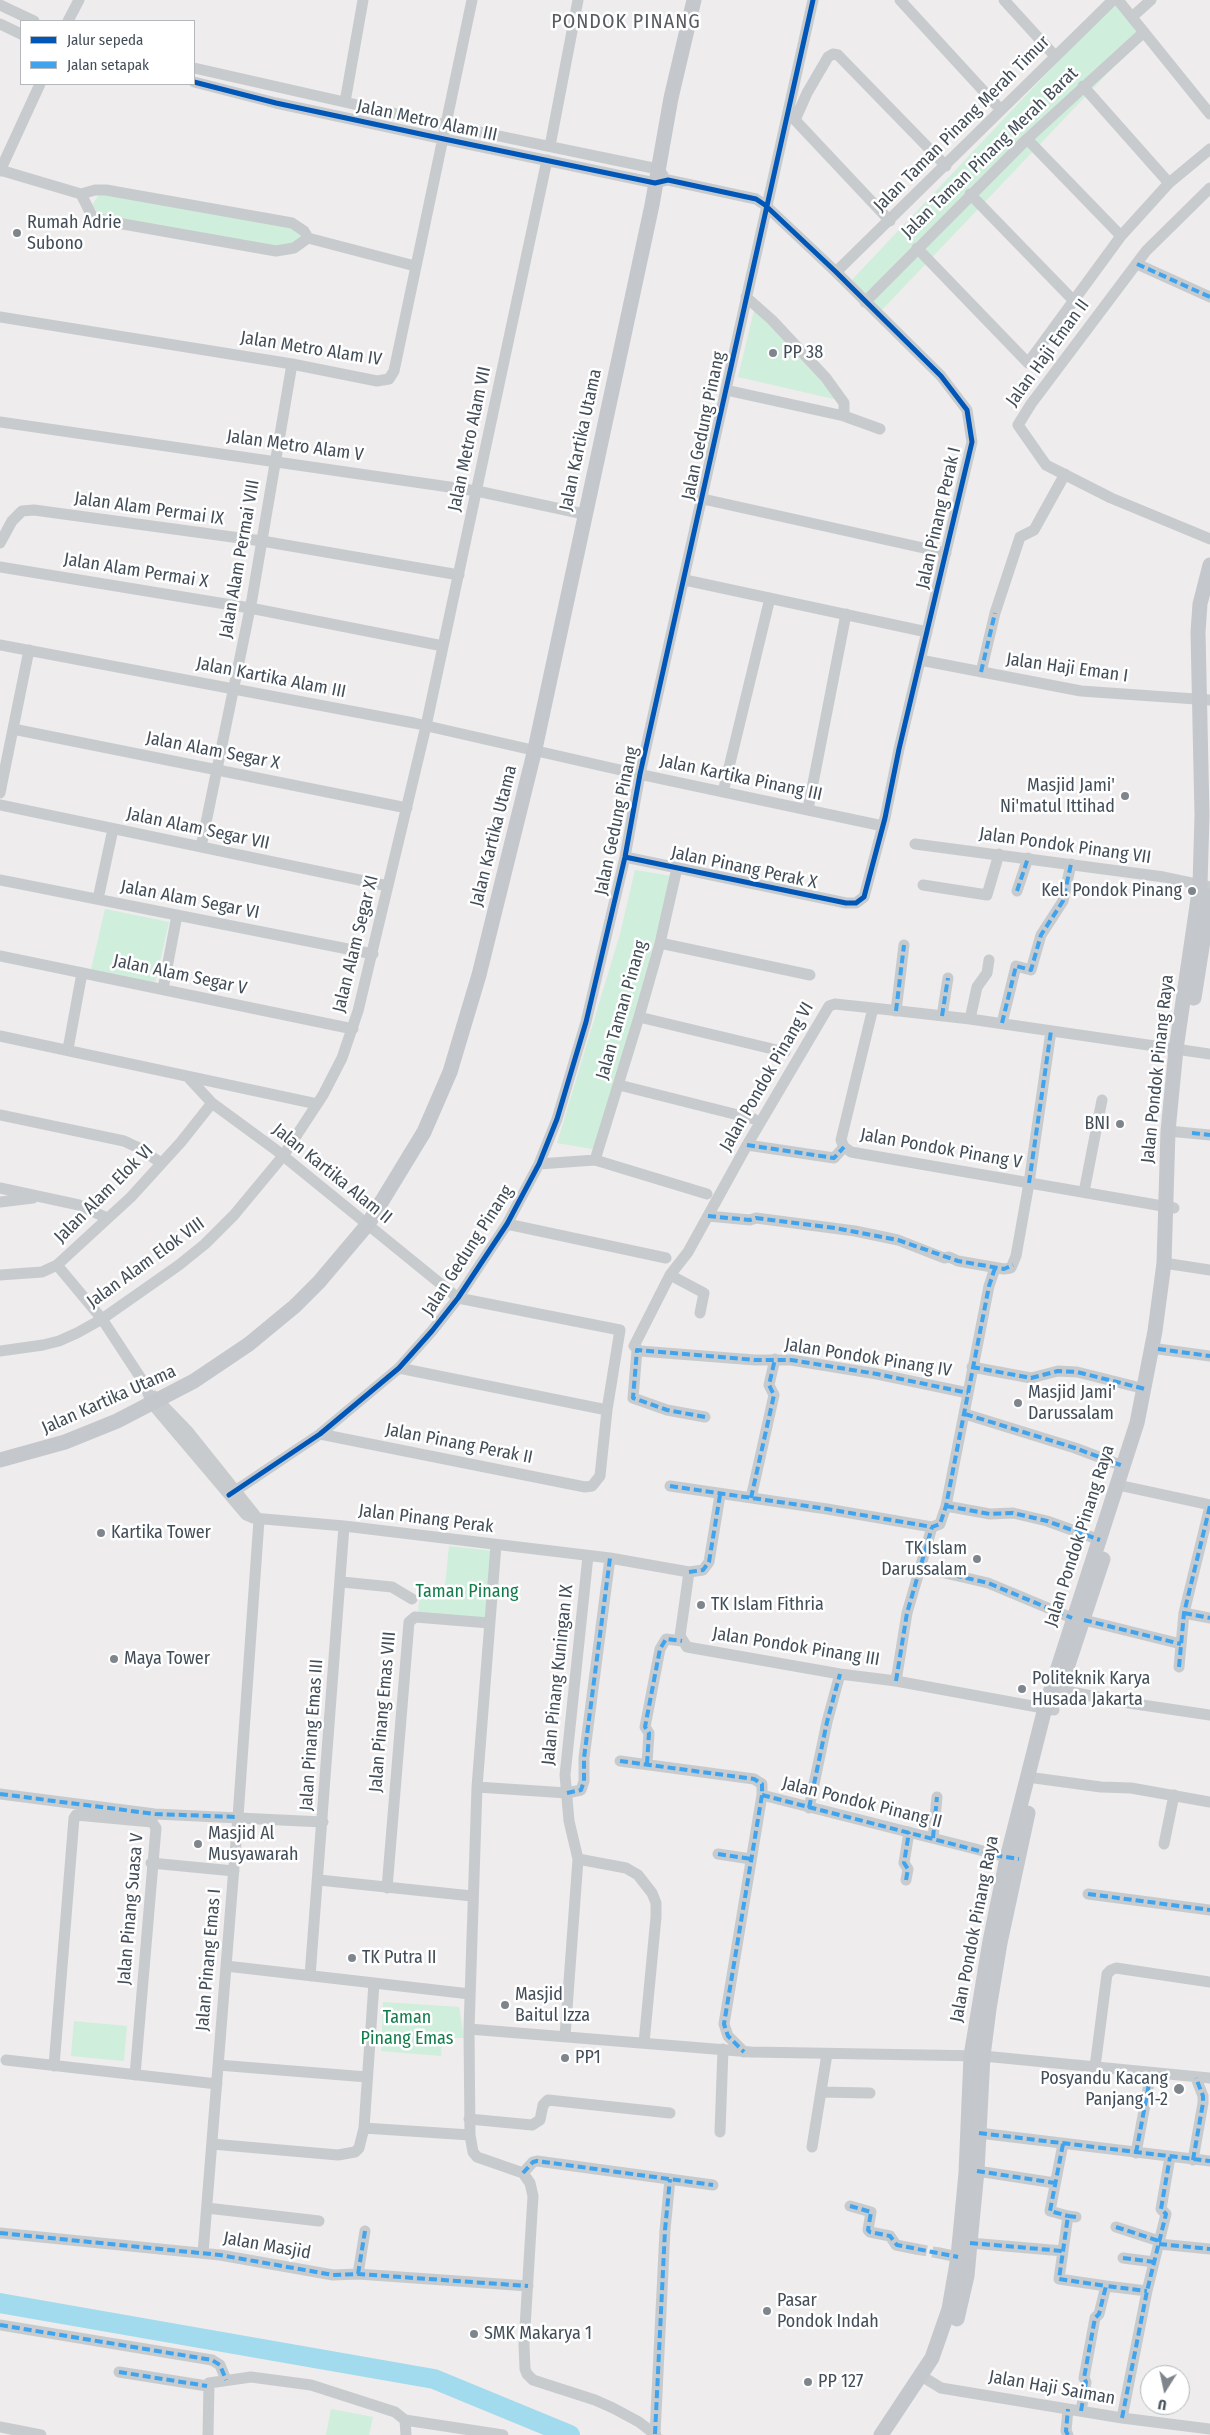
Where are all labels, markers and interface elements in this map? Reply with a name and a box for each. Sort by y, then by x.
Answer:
district label: PONDOK PINANG [550,10,702,34]
legend [20,20,195,85]
text: Jalur sepeda [67,31,143,49]
street label: Jalan Taman Pinang Merah Timur [869,31,1055,217]
text: Jalan setapak [67,56,149,74]
street label: Jalan Taman Pinang Merah Barat [897,63,1083,243]
street label: Jalan Metro Alam III [355,96,499,146]
place label: Rumah Adrie Subono [27,212,121,254]
marker: Rumah Adrie Subono [11,227,23,239]
street label: Jalan Haji Eman II [1002,295,1094,411]
street label: Jalan Metro Alam IV [239,327,383,371]
place label: PP 38 [783,342,823,364]
marker: PP 38 [767,347,779,359]
street label: Jalan Gedung Pinang [678,350,730,502]
street label: Jalan Metro Alam VII [444,365,496,513]
street label: Jalan Kartika Utama [555,367,607,513]
street label: Jalan Metro Alam V [225,426,365,466]
street label: Jalan Pinang Perak I [912,445,966,591]
street label: Jalan Alam Permai VIII [215,478,265,640]
street label: Jalan Alam Permai IX [73,488,225,530]
street label: Jalan Alam Permai X [62,549,210,593]
street label: Jalan Haji Eman I [1005,649,1129,687]
street label: Jalan Kartika Alam III [194,653,348,703]
street label: Jalan Alam Segar X [144,727,282,775]
street label: Jalan Gedung Pinang [591,745,643,897]
street label: Jalan Kartika Pinang III [658,750,824,806]
street label: Jalan Kartika Utama [466,763,522,909]
place label: Masjid Jami' Ni'matul Ittihad [1000,775,1115,818]
marker: Masjid Jami' Ni'matul Ittihad [1119,790,1131,802]
street label: Jalan Alam Segar VII [125,803,271,855]
street label: Jalan Pondok Pinang VII [978,823,1152,869]
street label: Jalan Pinang Perak X [669,842,819,894]
street label: Jalan Alam Segar XI [329,873,383,1015]
street label: Jalan Alam Segar VI [119,876,261,924]
place label: Kel. Pondok Pinang [1041,880,1182,902]
marker: Kel. Pondok Pinang [1186,885,1198,897]
street label: Jalan Taman Pinang [592,938,652,1082]
street label: Jalan Alam Segar V [111,950,249,1000]
street label: Jalan Pondok Pinang Raya [1137,974,1179,1164]
street label: Jalan Pondok Pinang VI [715,999,819,1155]
place label: BNI [1085,1113,1110,1135]
marker: BNI [1114,1118,1126,1130]
street label: Jalan Kartika Alam II [268,1119,396,1229]
street label: Jalan Pondok Pinang V [858,1124,1024,1174]
street label: Jalan Alam Elok VI [50,1140,158,1248]
street label: Jalan Gedung Pinang [418,1182,518,1320]
street label: Jalan Alam Elok VIII [83,1213,209,1313]
street label: Jalan Pondok Pinang IV [783,1334,953,1382]
street label: Jalan Kartika Utama [39,1361,179,1439]
place label: Masjid Jami' Darussalam [1028,1382,1116,1425]
marker: Masjid Jami' Darussalam [1012,1397,1024,1409]
street label: Jalan Pinang Perak II [384,1419,534,1469]
street label: Jalan Pondok Pinang Raya [1040,1443,1120,1629]
street label: Jalan Pinang Perak [357,1500,495,1538]
place label: Kartika Tower [111,1522,211,1544]
marker: Kartika Tower [95,1527,107,1539]
place label: TK Islam Darussalam [881,1538,967,1580]
marker: TK Islam Darussalam [971,1553,983,1565]
park label: Taman Pinang [416,1581,518,1603]
street label: Jalan Pinang Kuningan IX [538,1584,578,1766]
place label: TK Islam Fithria [711,1594,824,1616]
marker: TK Islam Fithria [695,1599,707,1611]
street label: Jalan Pondok Pinang III [711,1623,881,1671]
street label: Jalan Pinang Emas VIII [365,1631,401,1793]
place label: Maya Tower [124,1648,210,1670]
marker: Maya Tower [108,1653,120,1665]
street label: Jalan Pinang Emas III [296,1658,328,1812]
place label: Politeknik Karya Husada Jakarta [1032,1668,1150,1710]
marker: Politeknik Karya Husada Jakarta [1016,1683,1028,1695]
street label: Jalan Pondok Pinang II [780,1773,944,1833]
place label: Masjid Al Musyawarah [208,1823,299,1866]
street label: Jalan Pinang Suasa V [114,1832,148,1986]
street label: Jalan Pondok Pinang Raya [946,1834,1004,2024]
marker: Masjid Al Musyawarah [192,1838,204,1850]
street label: Jalan Pinang Emas I [192,1888,226,2032]
place label: TK Putra II [362,1947,437,1969]
marker: TK Putra II [346,1952,358,1964]
place label: Masjid Baitul Izza [515,1984,590,2026]
marker: Masjid Baitul Izza [499,1999,511,2011]
park label: Taman Pinang Emas [361,2007,453,2050]
place label: PP1 [575,2047,601,2069]
marker: PP1 [559,2052,571,2064]
place label: Posyandu Kacang Panjang 1-2 [1040,2068,1168,2110]
marker: Posyandu Kacang Panjang 1-2 [1172,2082,1186,2096]
street label: Jalan Masjid [221,2228,313,2264]
place label: Pasar Pondok Indah [777,2290,879,2332]
marker: Pasar Pondok Indah [761,2305,773,2317]
place label: SMK Makarya 1 [484,2323,592,2345]
marker: SMK Makarya 1 [468,2328,480,2340]
north arrow [1140,2365,1190,2415]
street label: Jalan Haji Saiman [987,2366,1117,2410]
place label: PP 127 [818,2371,863,2393]
marker: PP 127 [802,2376,814,2388]
text: U [1157,2395,1168,2413]

